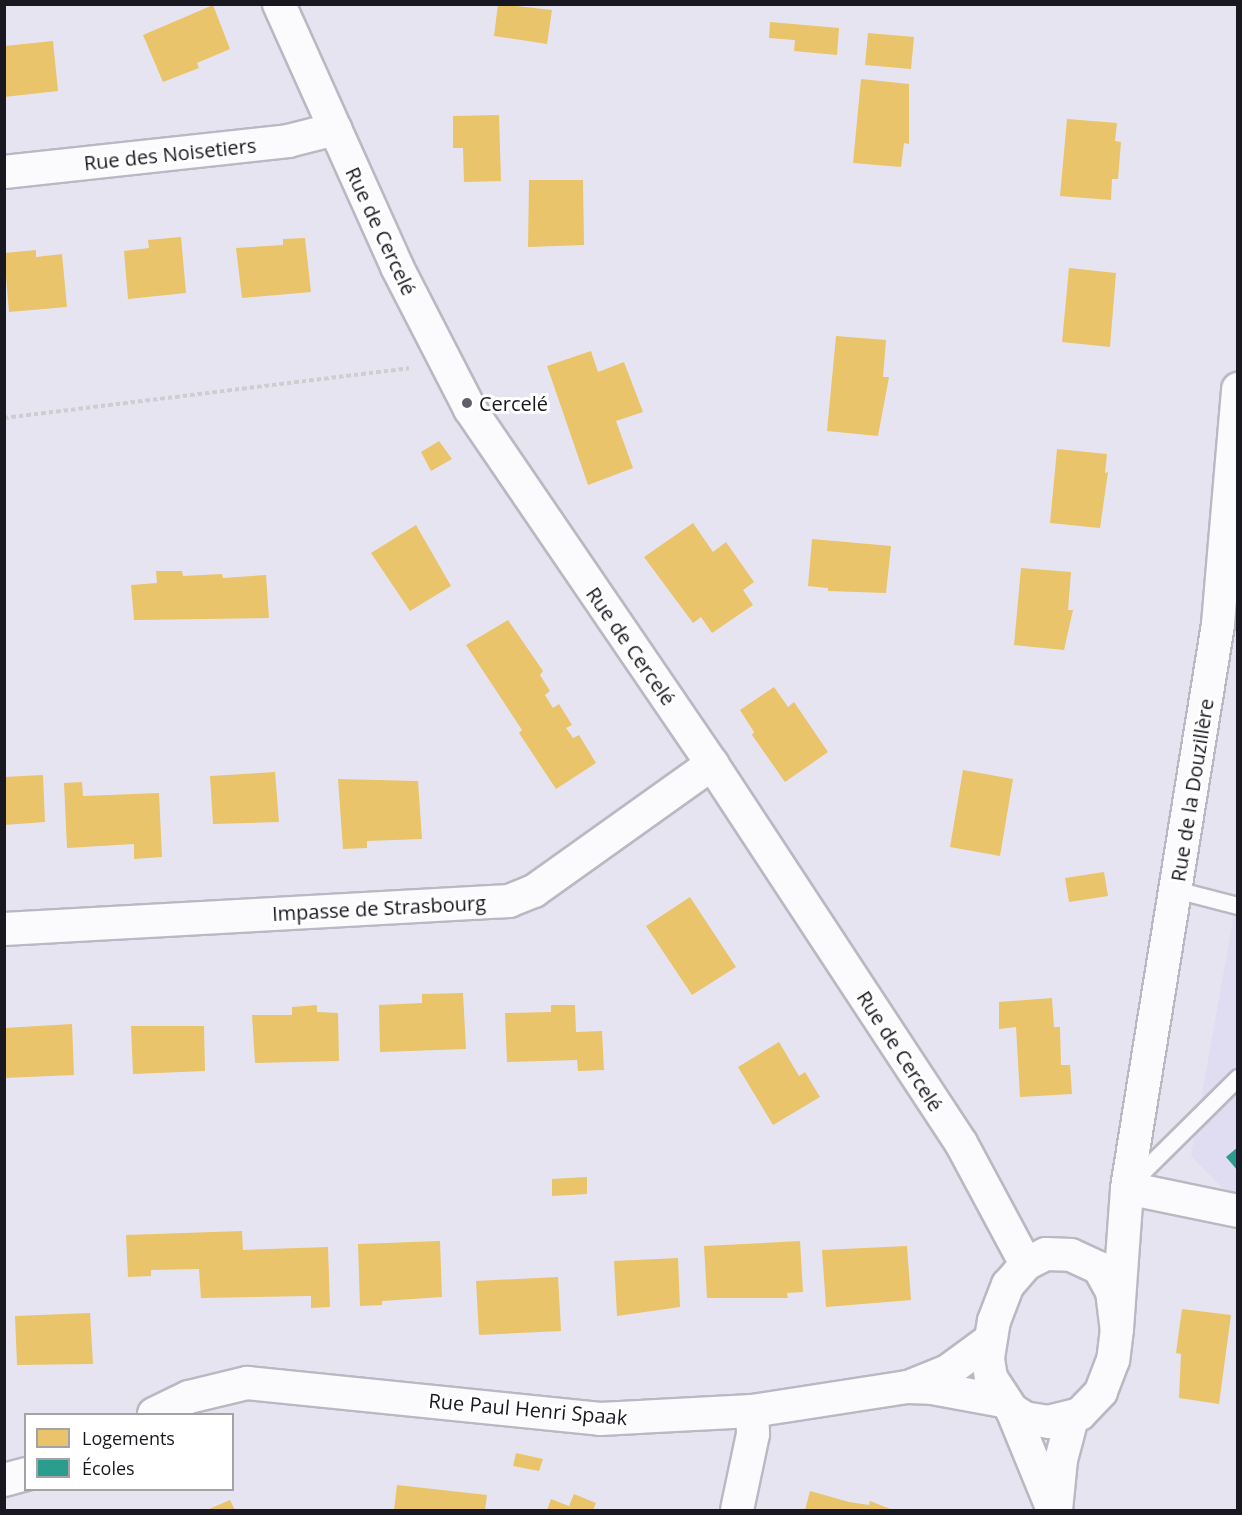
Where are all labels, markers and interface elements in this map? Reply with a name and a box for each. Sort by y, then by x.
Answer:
street label: Rue des Noisetiers [83,133,257,175]
street label: Rue de Cercelé [341,163,421,299]
place label: Cercelé [479,391,548,415]
marker: Cercelé [460,396,474,410]
street label: Rue de Cercelé [581,582,681,710]
street label: Rue de la Douzillère [1166,697,1218,883]
street label: Impasse de Strasbourg [271,890,487,926]
street label: Rue de Cercelé [852,986,948,1116]
street label: Rue Paul Henri Spaak [428,1388,628,1430]
legend [24,1413,234,1491]
text: Logements [82,1426,175,1450]
text: Écoles [82,1456,135,1480]

